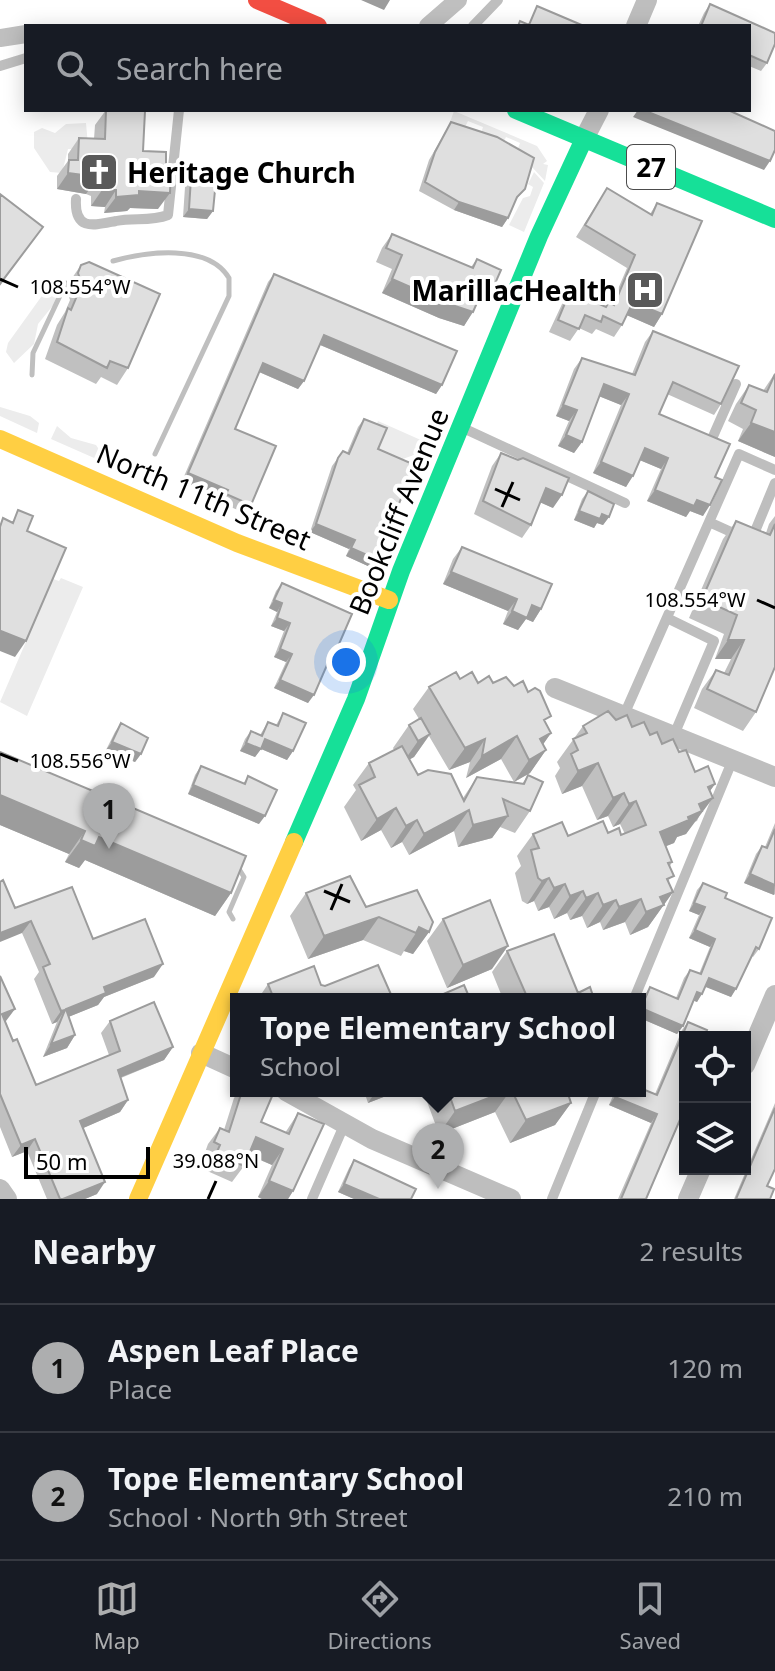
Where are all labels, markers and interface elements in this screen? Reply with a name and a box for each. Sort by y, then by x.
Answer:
search box [24,24,751,112]
icon: search [52,46,96,90]
text: Search here [116,48,283,89]
road number: 27 [627,145,675,189]
church icon: Heritage Church [78,151,120,193]
place label: Heritage Church [127,153,356,191]
hospital icon: MarillacHealth [624,269,666,311]
place label: MarillacHealth [411,271,617,309]
text: 108.554°W [29,273,131,300]
street label: Bookcliff Avenue [339,402,457,620]
street label: North 11th Street [91,434,317,558]
text: 108.554°W [644,586,746,613]
your location [326,642,366,682]
text: 108.556°W [29,747,131,774]
pin: 1 [83,783,135,849]
popup [230,993,646,1097]
text: Tope Elementary School [260,1007,616,1048]
map controls [679,1031,751,1175]
button: locate [679,1031,751,1103]
text: School [260,1048,341,1084]
button: layers [679,1103,751,1175]
pin: 2 [412,1123,464,1189]
scale bar [24,1143,150,1179]
text: 50 m [36,1146,87,1176]
text: 39.088°N [173,1147,259,1174]
text: Nearby [32,1228,156,1274]
text: 2 results [639,1233,743,1269]
text: Aspen Leaf Place [108,1330,359,1371]
text: 1 [51,1350,65,1386]
text: 120 m [667,1350,743,1386]
text: Place [108,1371,172,1407]
text: Tope Elementary School [108,1458,464,1499]
text: 2 [51,1478,65,1514]
text: 210 m [667,1478,743,1514]
text: School · North 9th Street [108,1499,408,1535]
tab: Map [94,1577,140,1655]
tab: Directions [327,1577,432,1655]
tab: Saved [620,1577,681,1655]

